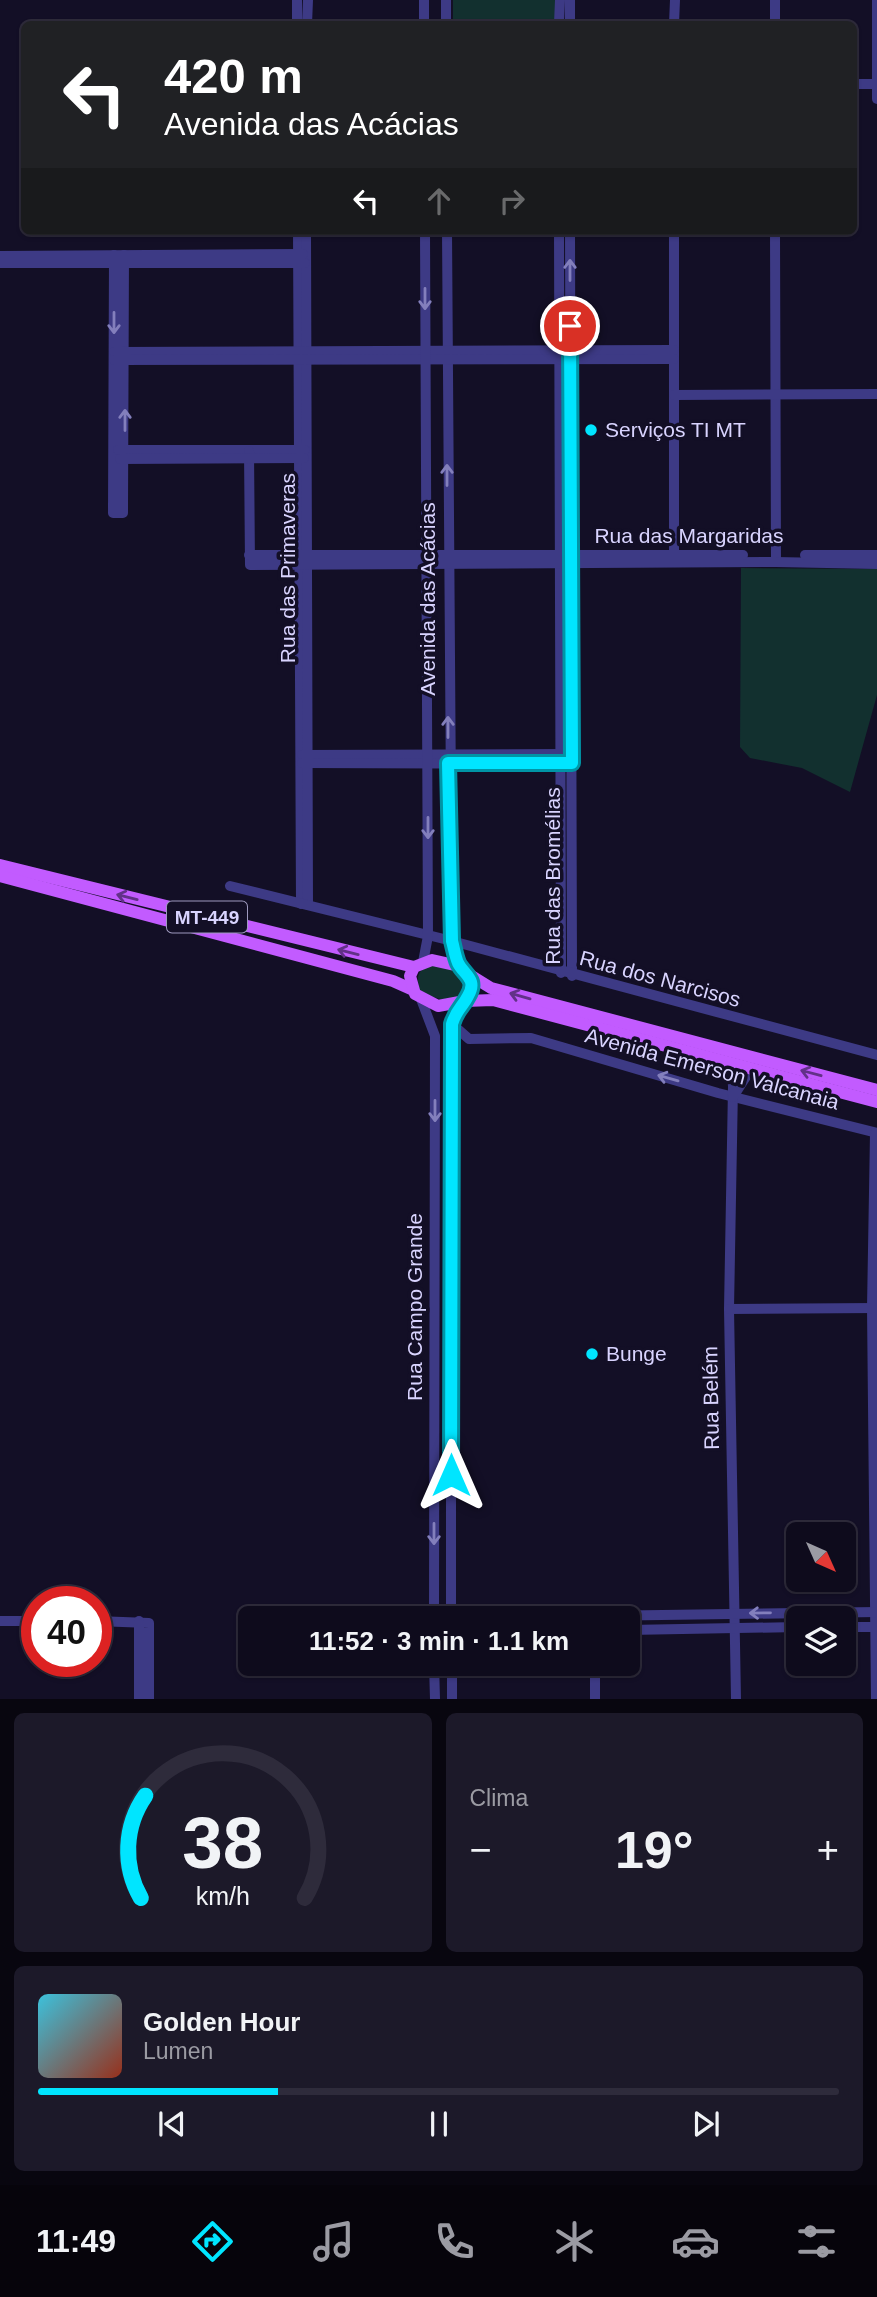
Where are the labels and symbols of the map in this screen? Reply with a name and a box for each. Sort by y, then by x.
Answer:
one-way arrow [563,259,577,282]
one-way arrow [419,287,432,310]
pin [540,296,600,356]
one-way arrow [107,312,121,335]
one-way arrow [118,409,132,432]
place label: Serviços TI MT [605,418,746,441]
marker: Serviços TI MT [583,422,599,438]
one-way arrow [440,464,454,487]
street label: Rua das Primaveras [276,473,299,663]
street label: Avenida das Acácias [416,502,439,696]
street label: Rua das Margaridas [594,524,784,547]
one-way arrow [441,716,455,739]
street label: Rua das Bromélias [541,787,564,965]
one-way arrow [421,816,435,839]
one-way arrow [116,890,139,903]
road number: MT-449 [167,902,247,932]
one-way arrow [337,945,360,958]
street label: Rua dos Narcisos [577,946,743,1011]
one-way arrow [509,988,531,1001]
street label: Avenida Emerson Valcanaia [583,1024,842,1114]
one-way arrow [800,1066,823,1079]
one-way arrow [657,1071,679,1084]
one-way arrow [428,1099,442,1122]
street label: Rua Campo Grande [403,1213,426,1401]
place label: Bunge [606,1342,667,1365]
marker: Bunge [584,1346,600,1362]
street label: Rua Belém [698,1346,723,1450]
position arrow [414,1438,488,1512]
one-way arrow [427,1522,441,1545]
north arrow [786,1522,856,1592]
speed limit sign: 40 [21,1586,112,1677]
one-way arrow [749,1606,772,1620]

